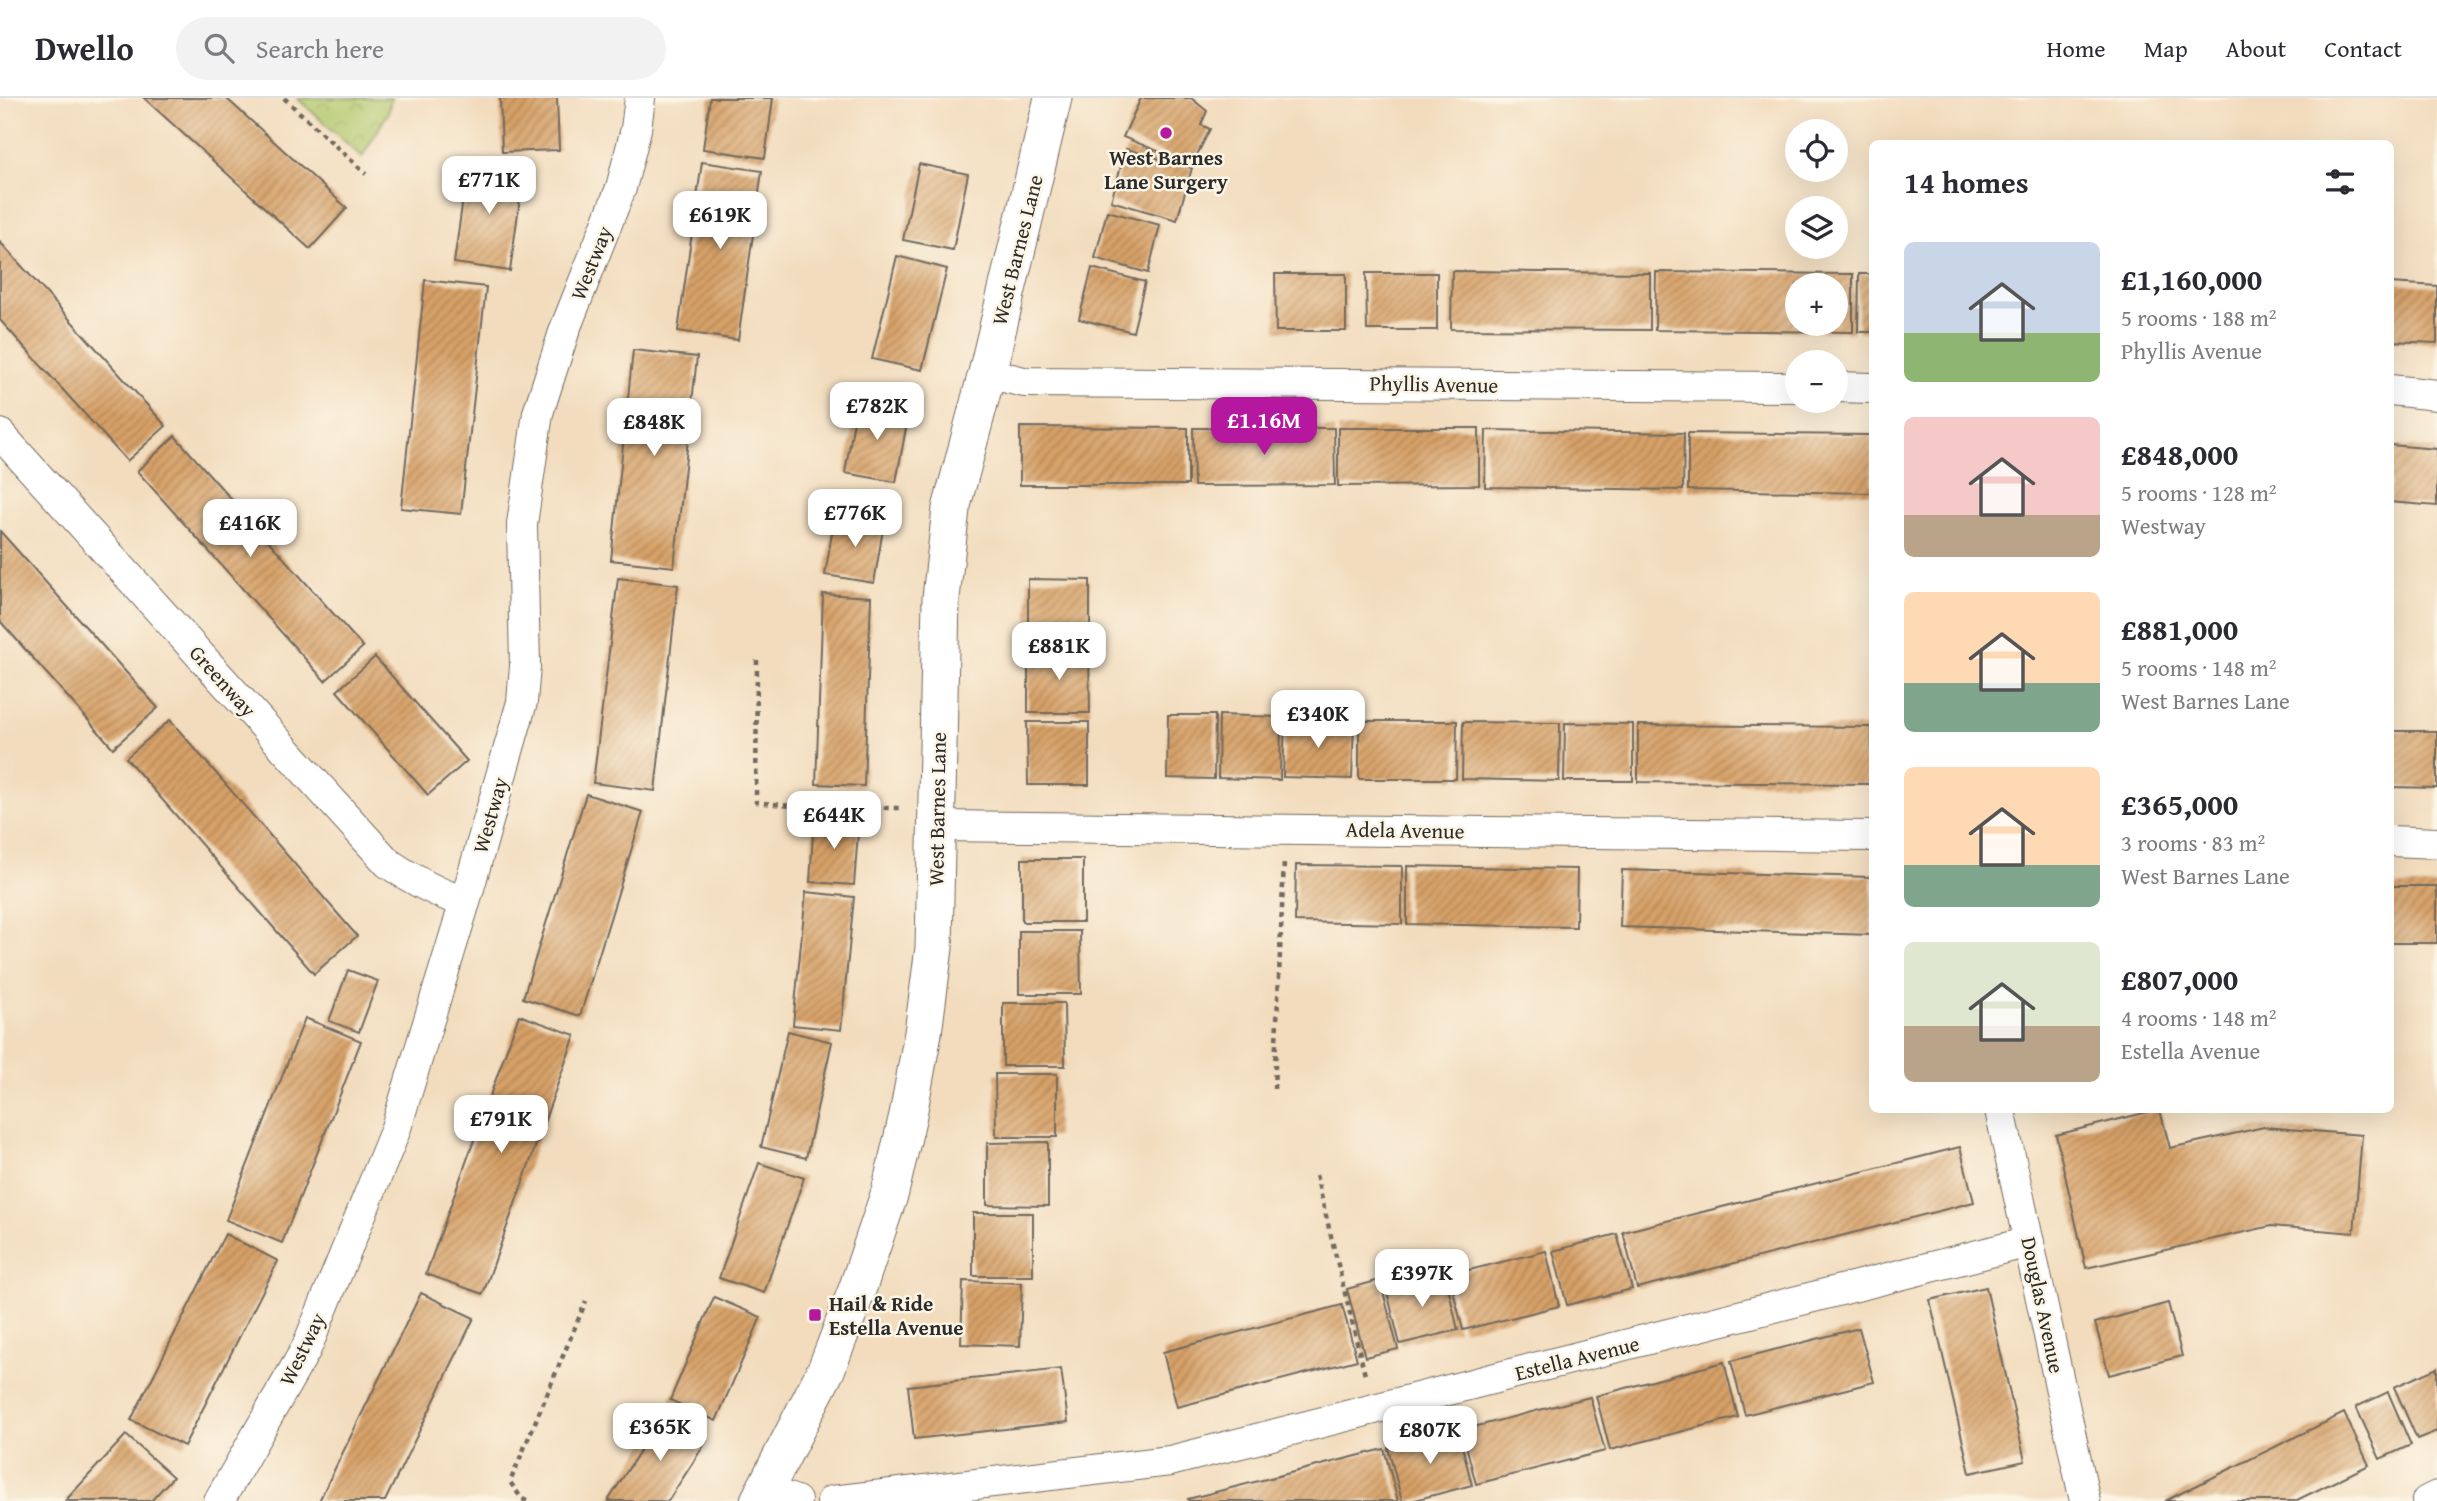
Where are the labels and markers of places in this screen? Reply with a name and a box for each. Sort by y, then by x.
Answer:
marker: West Barnes Lane Surgery [1158,125,1174,141]
place label: West Barnes Lane Surgery [1104,142,1228,197]
pin: £771K [440,156,538,216]
pin: £619K [671,192,769,251]
pin: £782K [828,382,926,442]
pin: £848K [605,398,703,458]
pin: £1.16M [1207,398,1321,457]
pin: £776K [806,490,904,549]
pin: £416K [201,500,299,559]
pin: £881K [1010,622,1108,682]
pin: £340K [1269,690,1367,750]
pin: £644K [785,792,883,851]
pin: £791K [452,1096,550,1155]
pin: £397K [1373,1250,1471,1309]
place label: Hail & Ride Estella Avenue [829,1288,964,1343]
marker: Hail & Ride Estella Avenue [807,1307,823,1323]
pin: £365K [611,1404,709,1463]
pin: £807K [1381,1406,1479,1466]

